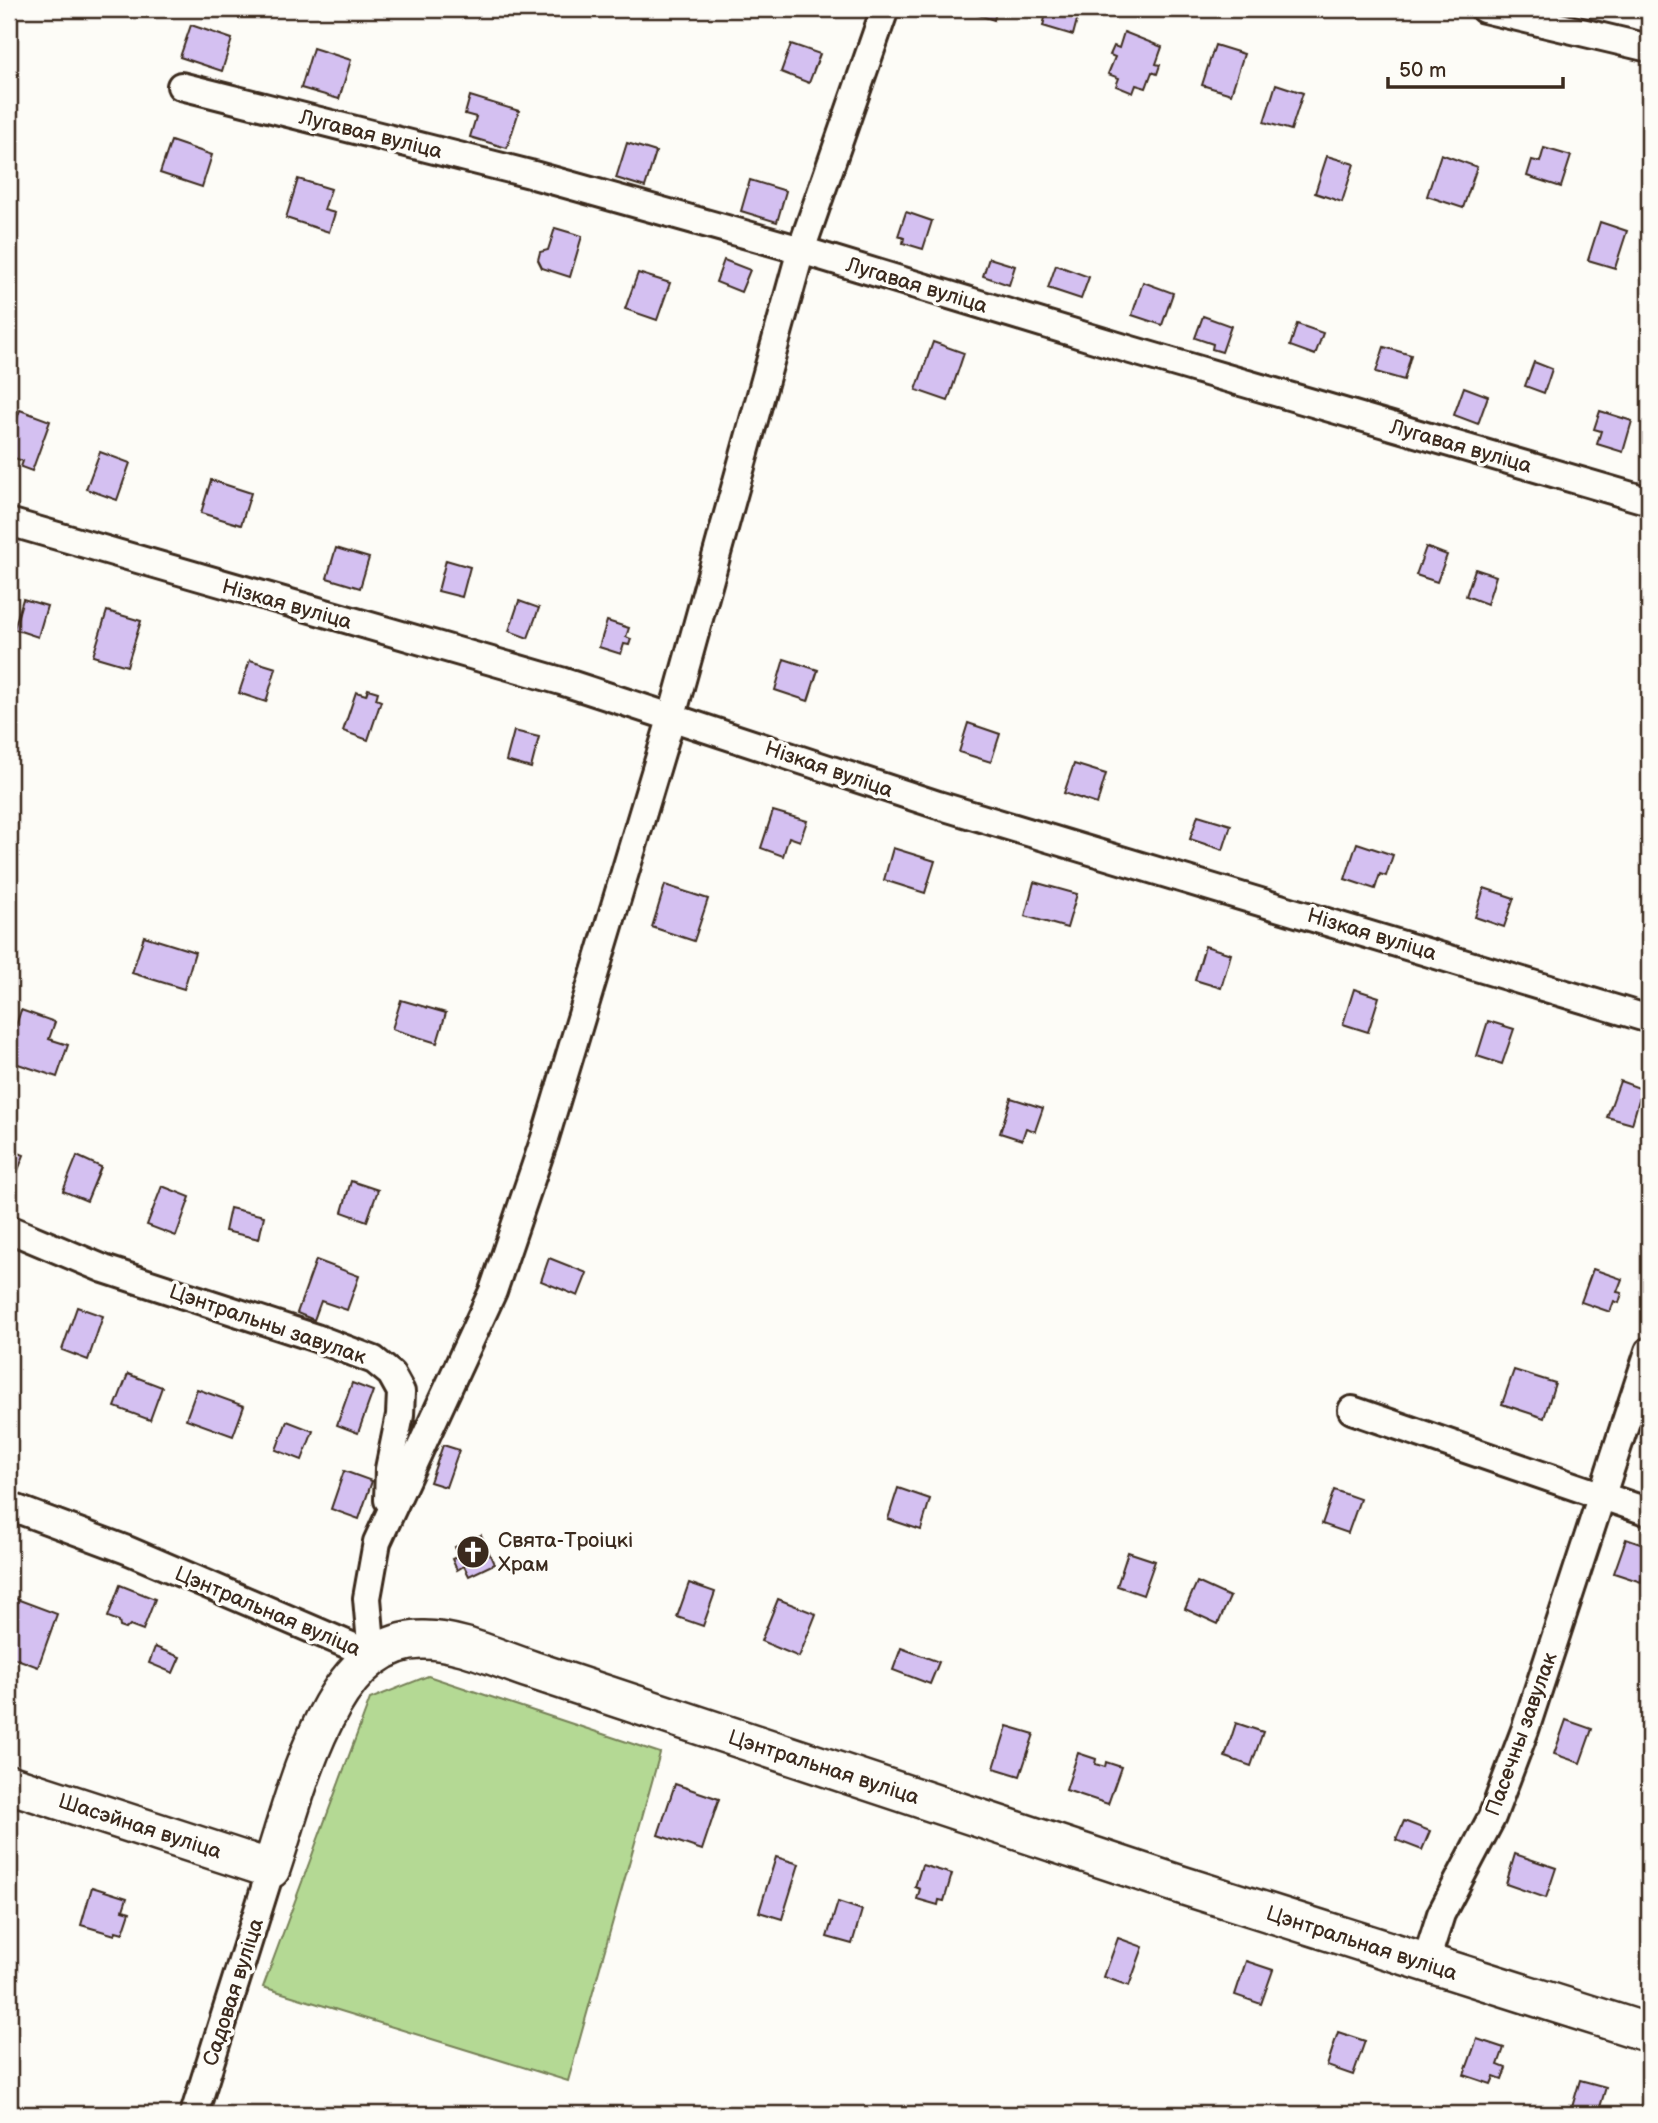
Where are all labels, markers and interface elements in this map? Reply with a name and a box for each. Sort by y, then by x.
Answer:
scale bar [1388,46,1564,90]
text: 50 m [1399,58,1446,83]
street label: Лугавая вуліца [296,104,445,164]
street label: Лугавая вуліца [842,252,991,319]
street label: Лугавая вуліца [1386,414,1535,479]
street label: Нізкая вуліца [219,574,355,635]
street label: Нізкая вуліца [761,736,897,803]
street label: Нізкая вуліца [1304,903,1440,966]
street label: Цэнтральны завулак [166,1279,370,1370]
place label: Свята-Троіцкі Храм [498,1528,633,1577]
church icon: Свята-Троіцкі Храм [454,1533,492,1571]
street label: Цэнтральная вуліца [171,1561,365,1662]
street label: Пасечны завулак [1480,1649,1563,1819]
street label: Цэнтральная вуліца [725,1725,923,1810]
street label: Шасэйная вуліца [55,1788,225,1865]
street label: Цэнтральная вуліца [1263,1901,1461,1986]
street label: Садовая вуліца [198,1915,269,2069]

